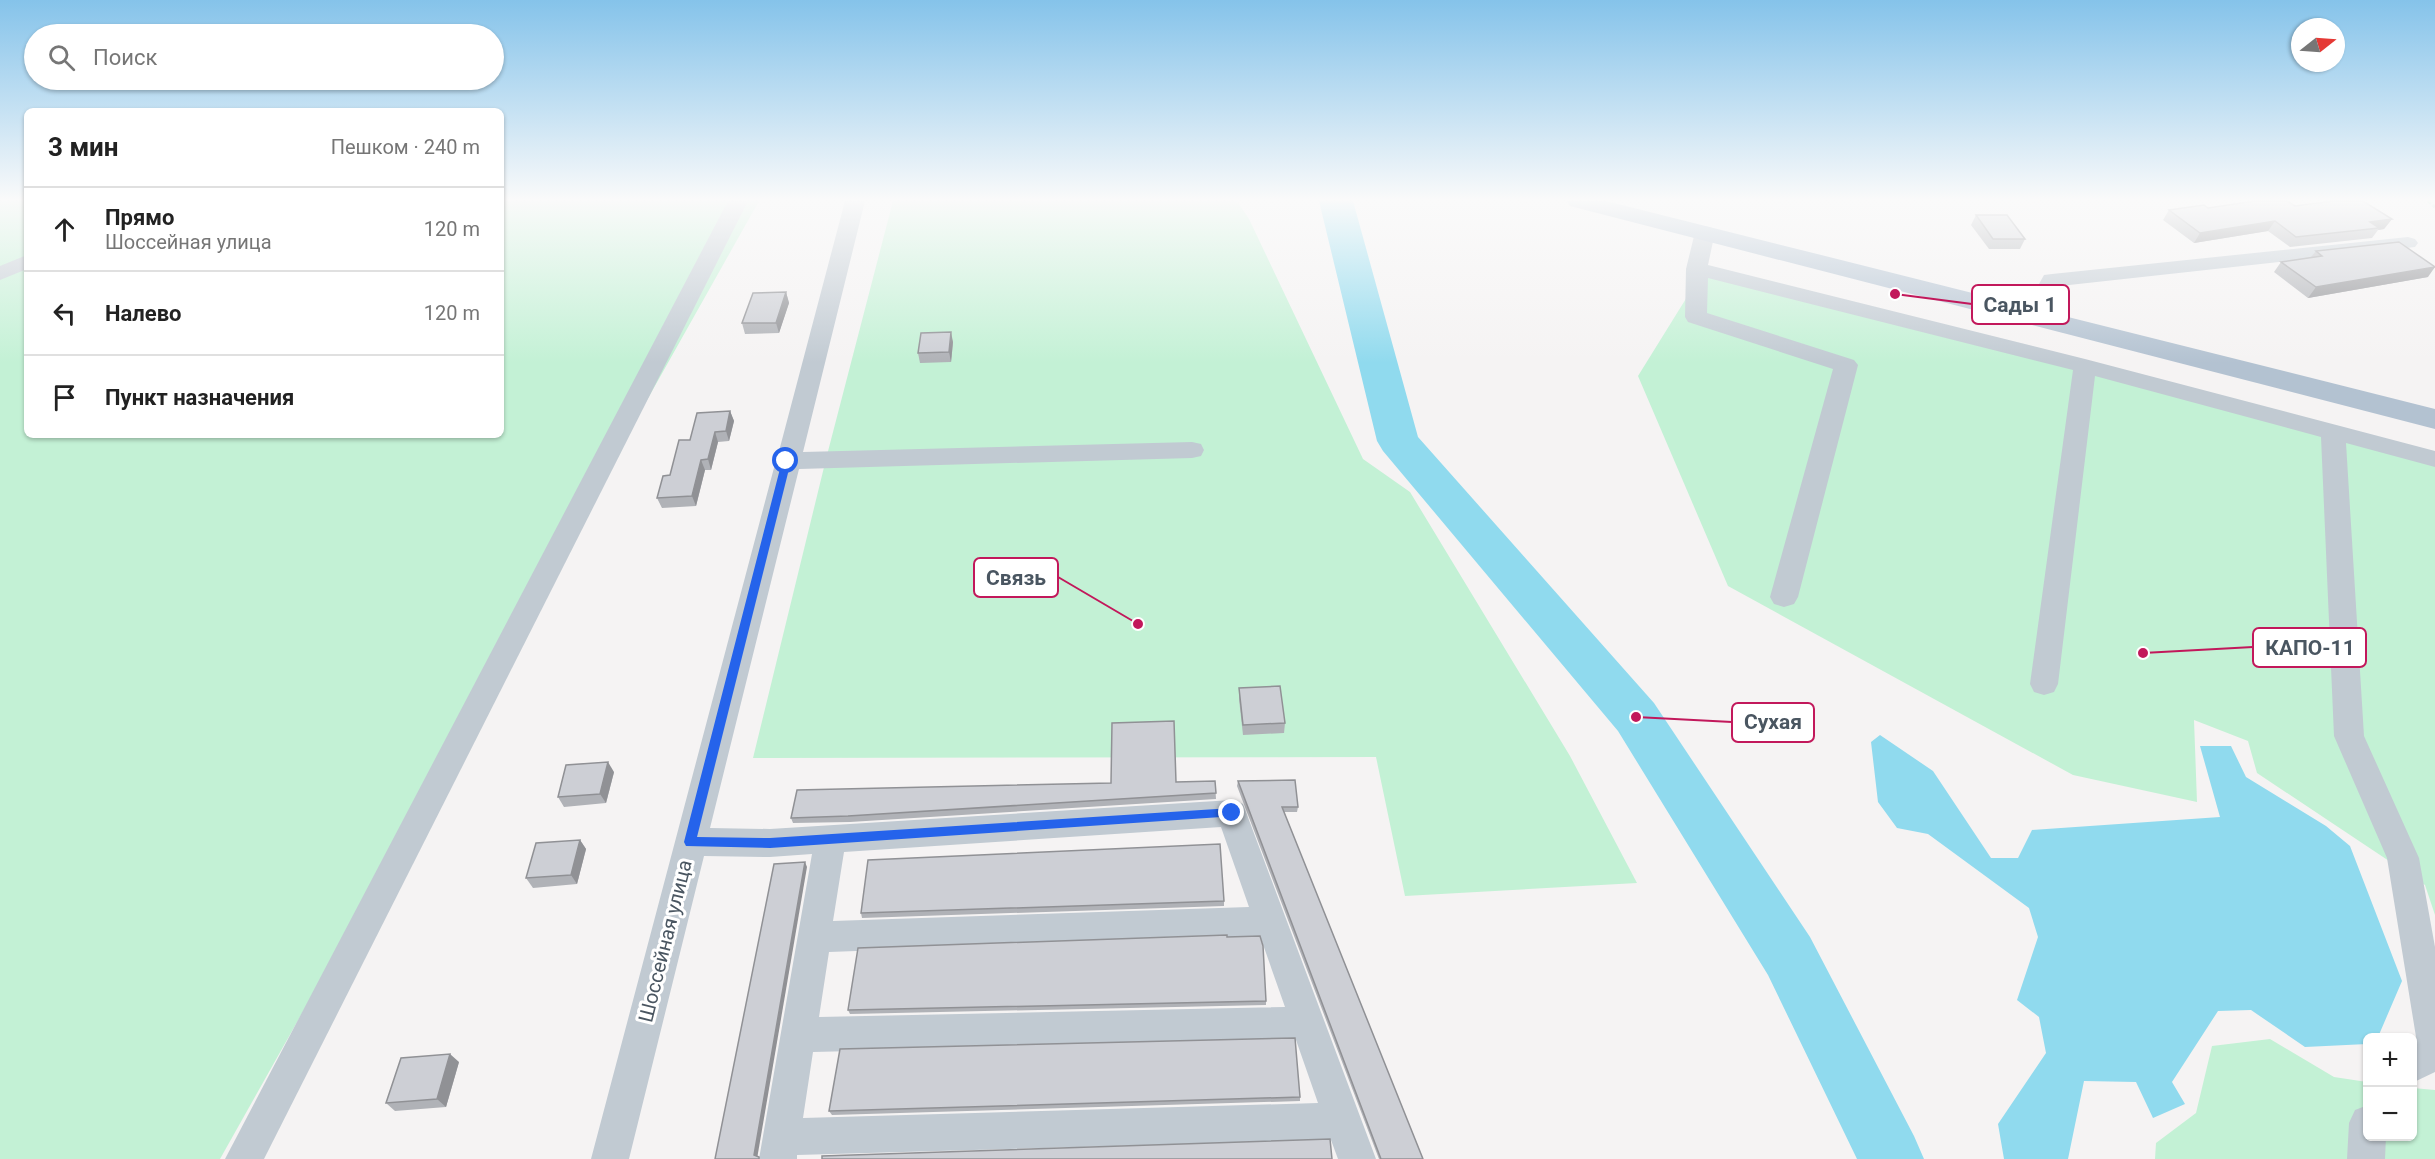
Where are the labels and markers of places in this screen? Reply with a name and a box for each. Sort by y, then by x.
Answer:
callout: Сады 1 [1972,285,2069,324]
callout: Связь [974,558,1058,597]
callout: КАПО-11 [2253,628,2366,667]
callout: Сухая [1732,703,1814,742]

